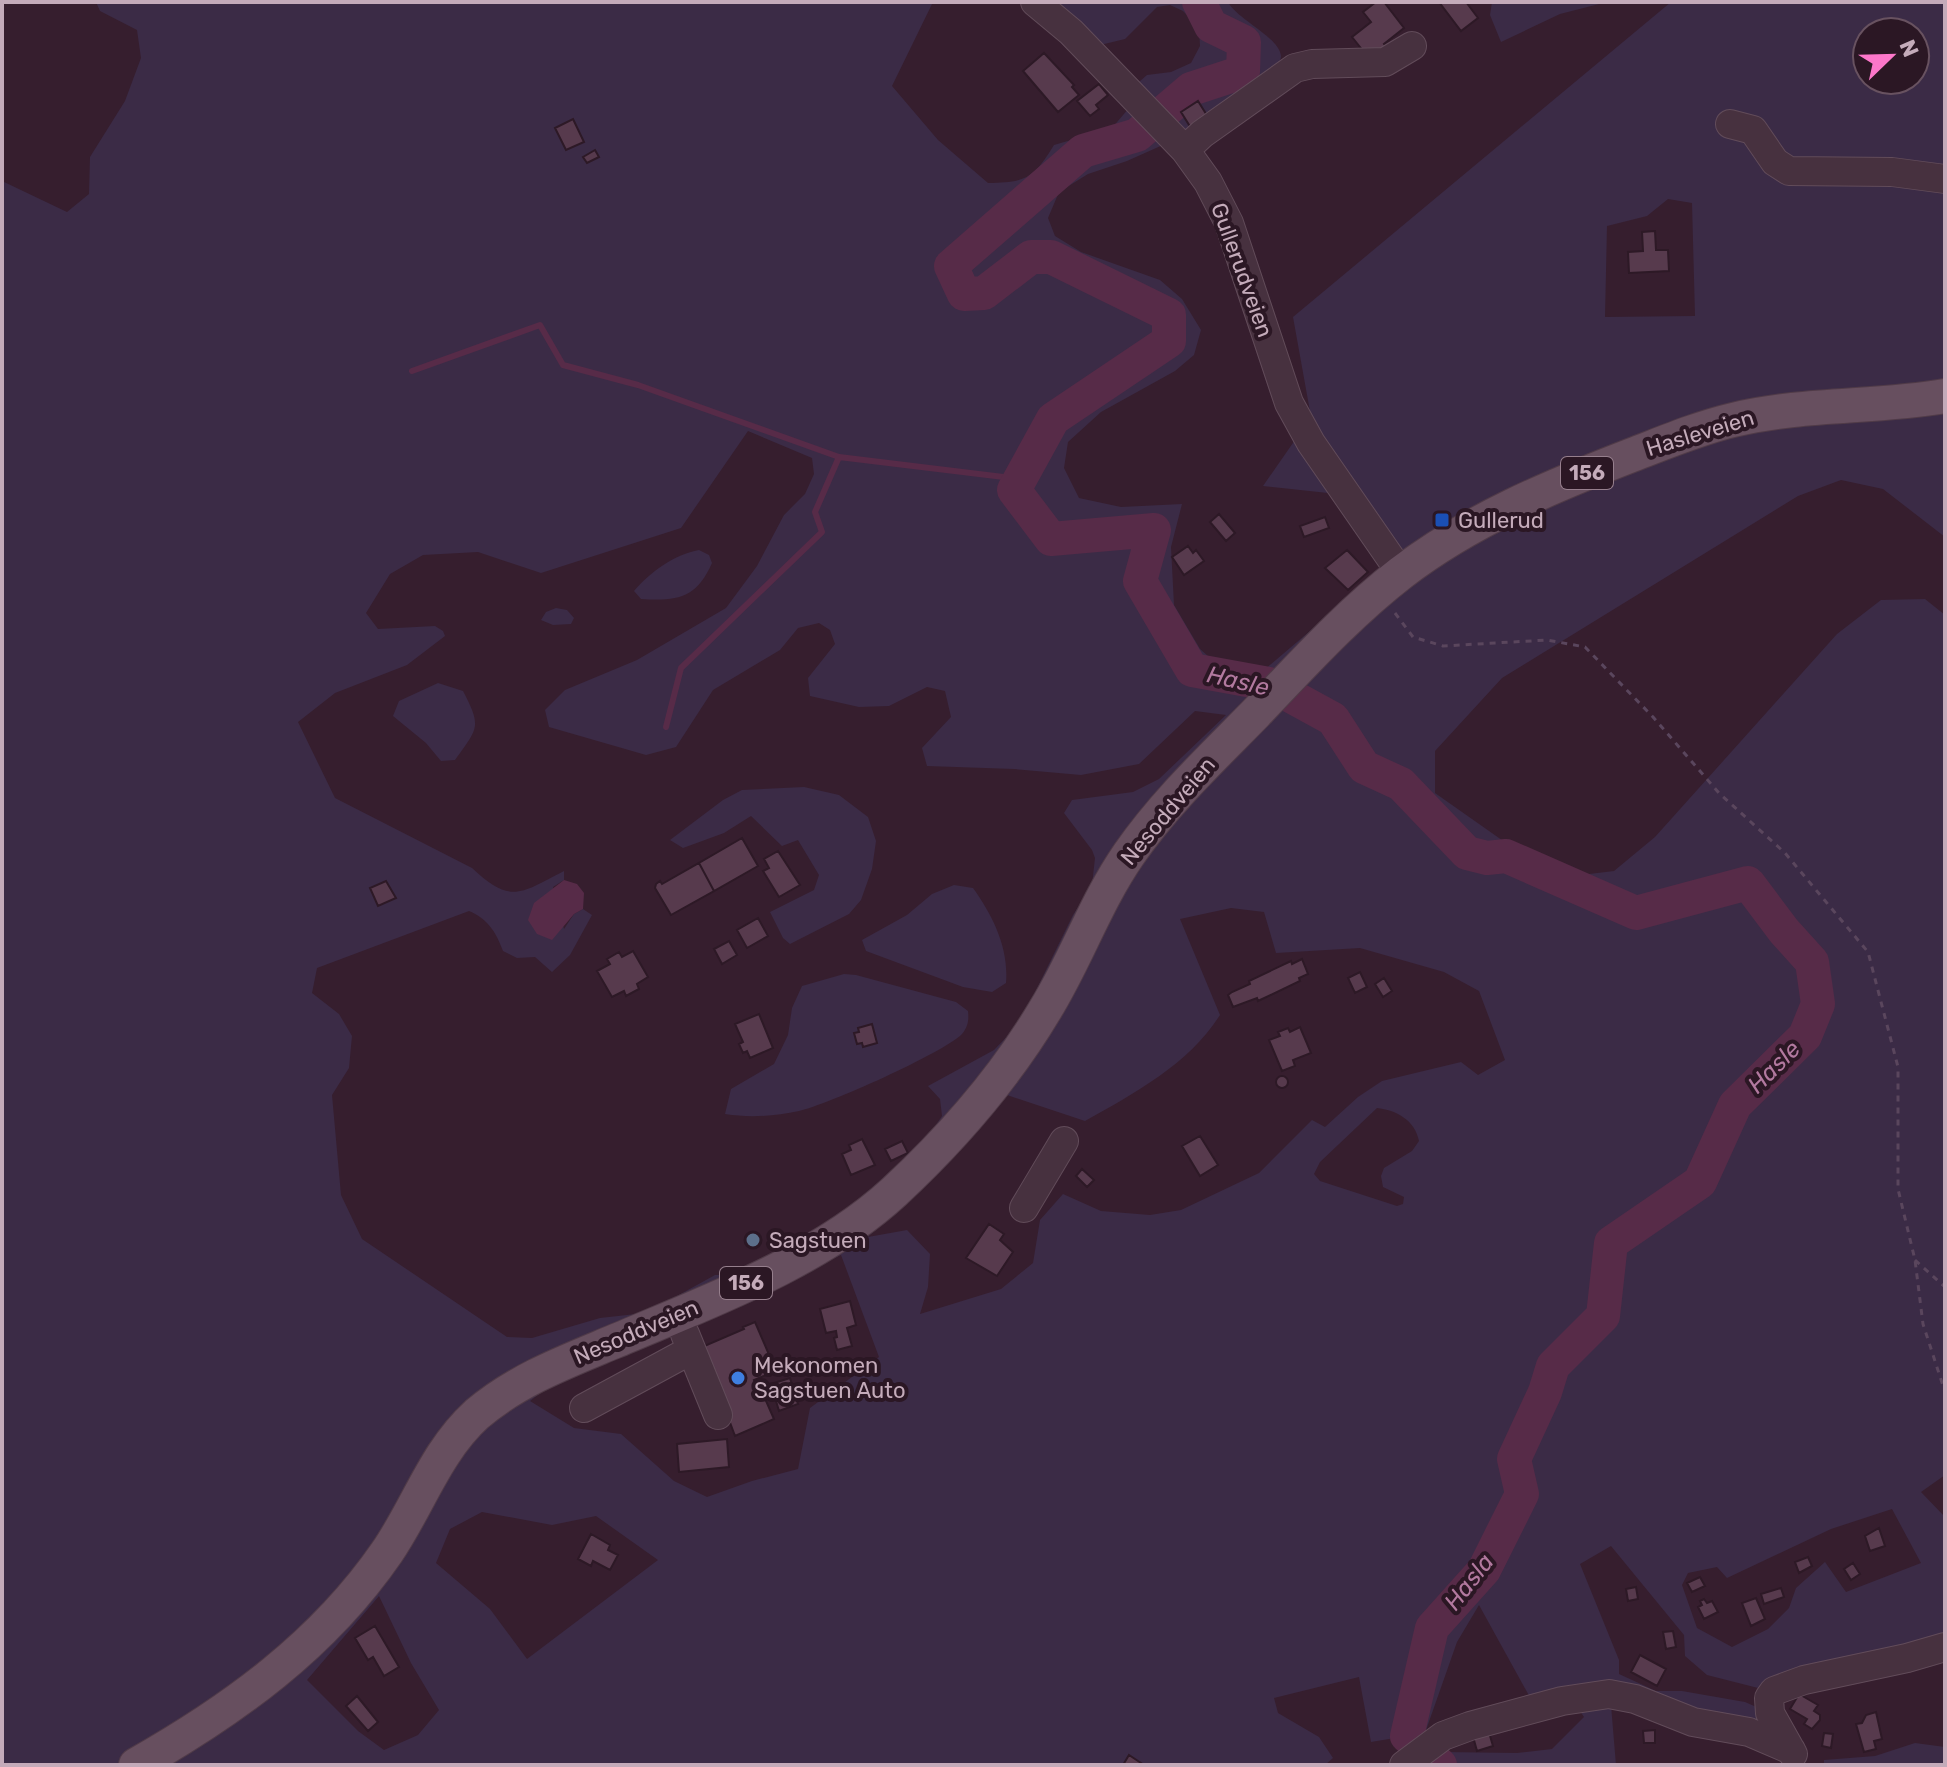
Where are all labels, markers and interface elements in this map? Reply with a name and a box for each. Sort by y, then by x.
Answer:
north arrow [1851,16,1931,96]
text: N [1893,36,1924,61]
street label: Gullerudveien [1205,199,1279,341]
street label: Hasleveien [1643,404,1757,462]
road number: 156 [1561,457,1613,489]
place label: Gullerud [1458,507,1544,534]
marker: Gullerud [1433,511,1451,529]
water label: Hasle [1204,660,1272,702]
street label: Nesoddveien [1115,751,1221,871]
water label: Hasle [1742,1035,1806,1099]
place label: Sagstuen [769,1227,867,1254]
marker: Sagstuen [744,1231,762,1249]
road number: 156 [720,1267,772,1299]
street label: Nesoddveien [570,1294,702,1370]
place label: Mekonomen Sagstuen Auto [754,1352,906,1404]
marker: Mekonomen Sagstuen Auto [729,1369,747,1387]
water label: Hasla [1438,1548,1500,1616]

